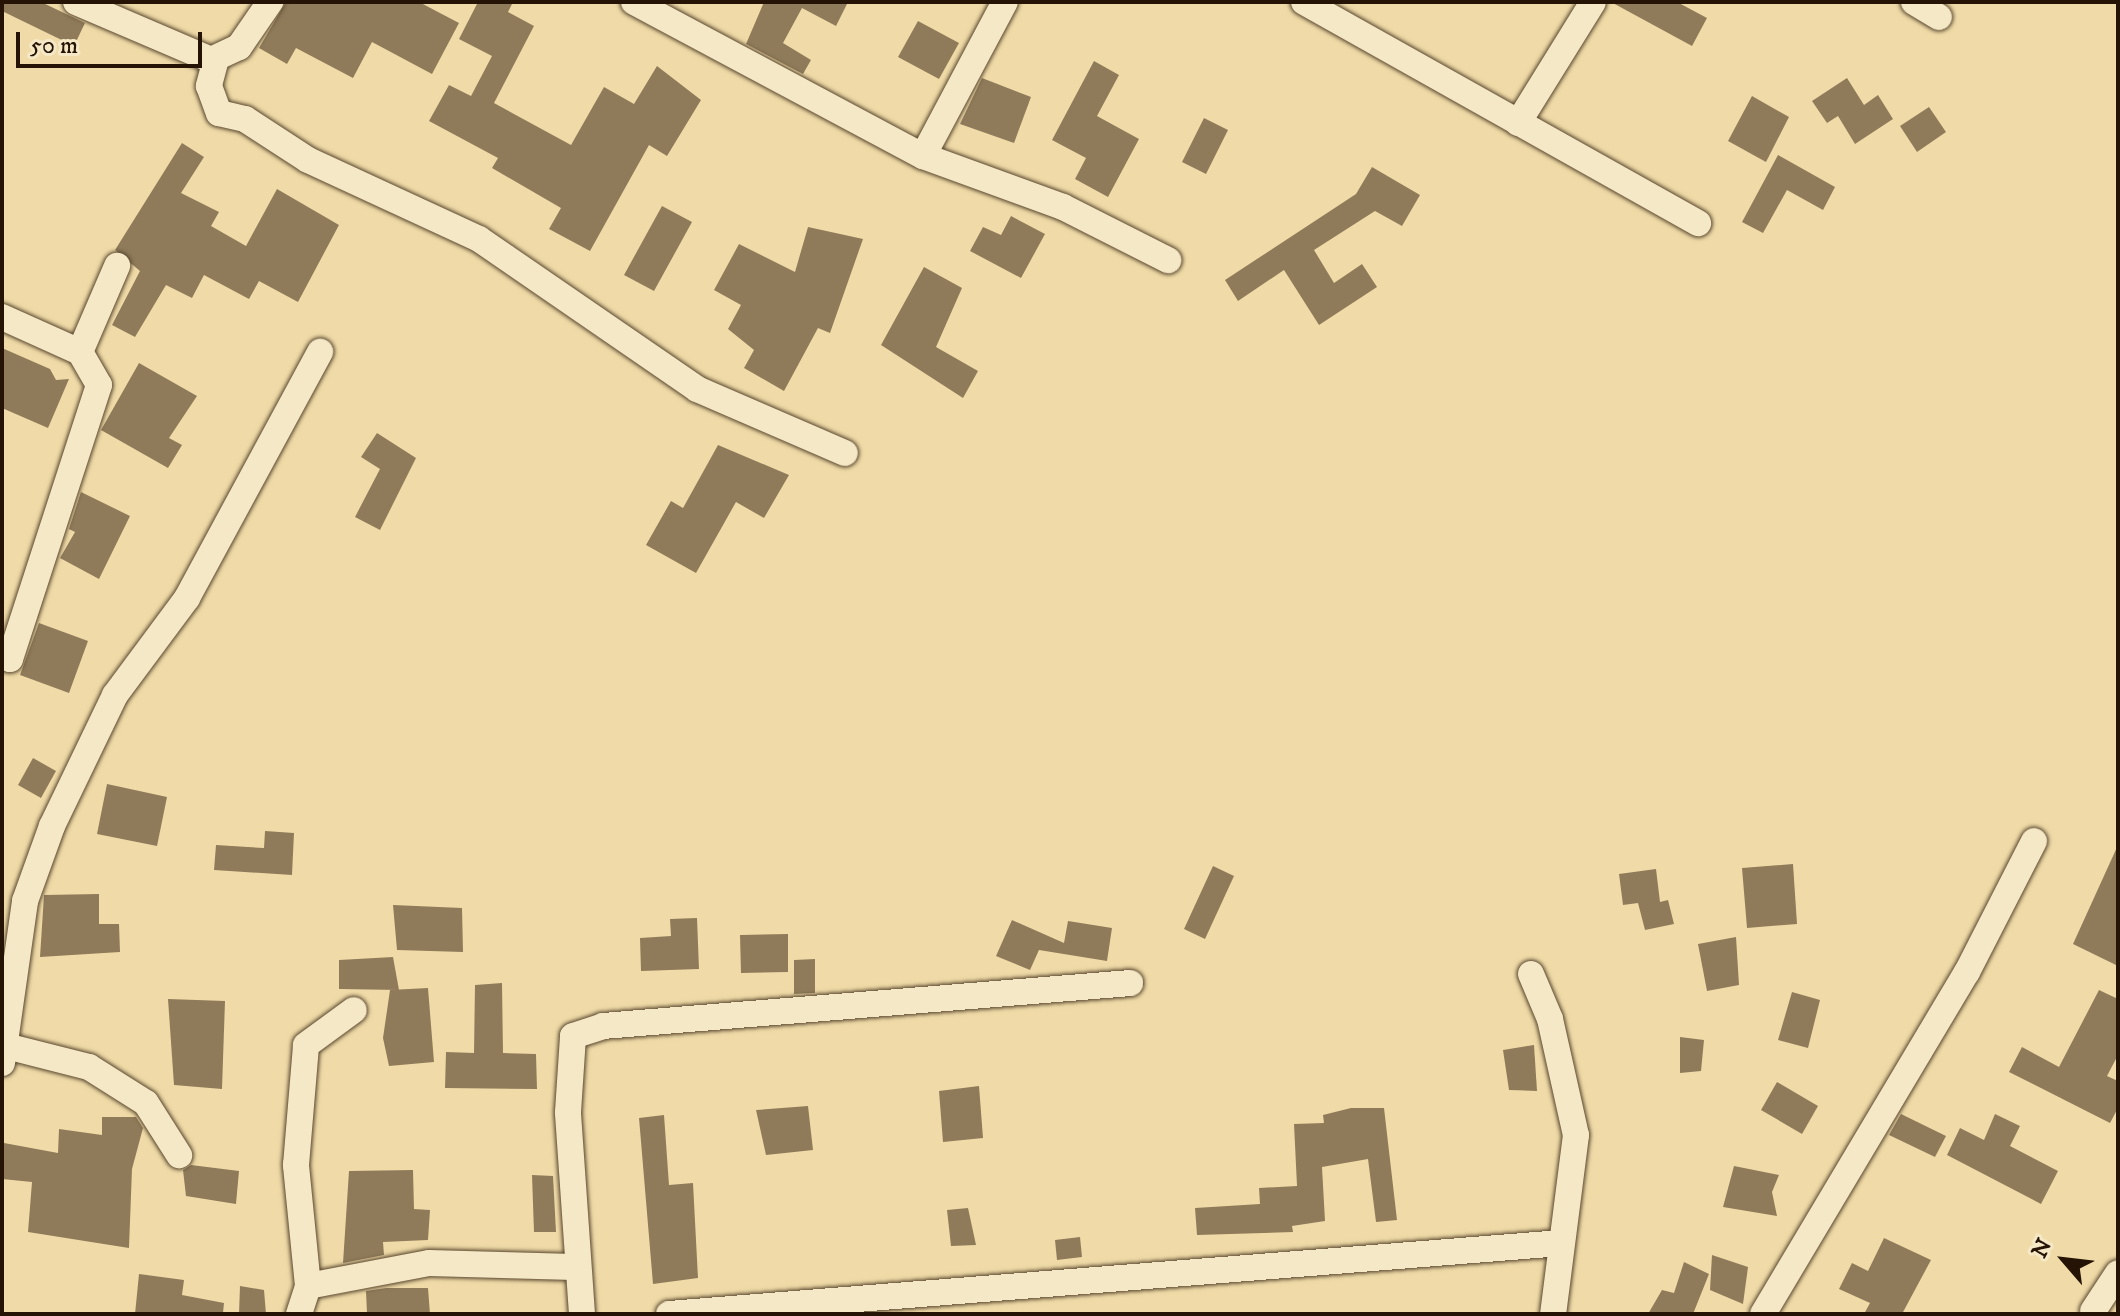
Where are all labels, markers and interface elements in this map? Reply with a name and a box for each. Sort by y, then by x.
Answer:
scale bar [20,16,206,66]
text: 50 m [30,31,78,61]
north arrow [2024,1220,2104,1300]
text: N [2026,1234,2059,1263]

